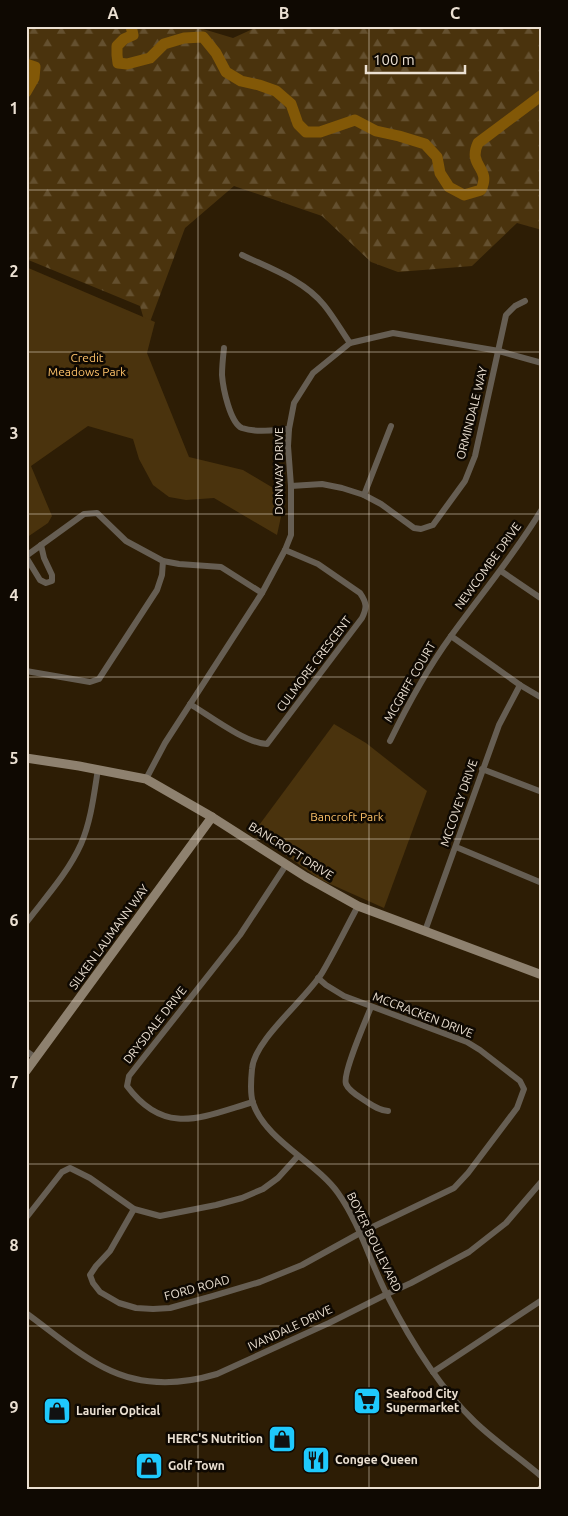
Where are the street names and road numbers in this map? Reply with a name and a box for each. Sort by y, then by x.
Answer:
street label: ORMINDALE WAY [454,365,489,461]
street label: DONWAY DRIVE [272,427,285,515]
street label: NEWCOMBE DRIVE [452,520,524,612]
street label: CULMORE CRESCENT [274,613,354,714]
street label: MCGRIFF COURT [381,639,438,724]
street label: MCCOVEY DRIVE [437,757,480,848]
street label: BANCROFT DRIVE [247,819,336,882]
street label: SILKEN LAUMANN WAY [66,882,151,992]
street label: DRYSDALE DRIVE [120,983,189,1066]
street label: MCCRACKEN DRIVE [371,989,476,1040]
street label: BOYER BOULEVARD [345,1190,404,1294]
street label: FORD ROAD [163,1273,231,1302]
street label: IVANDALE DRIVE [246,1302,334,1353]

